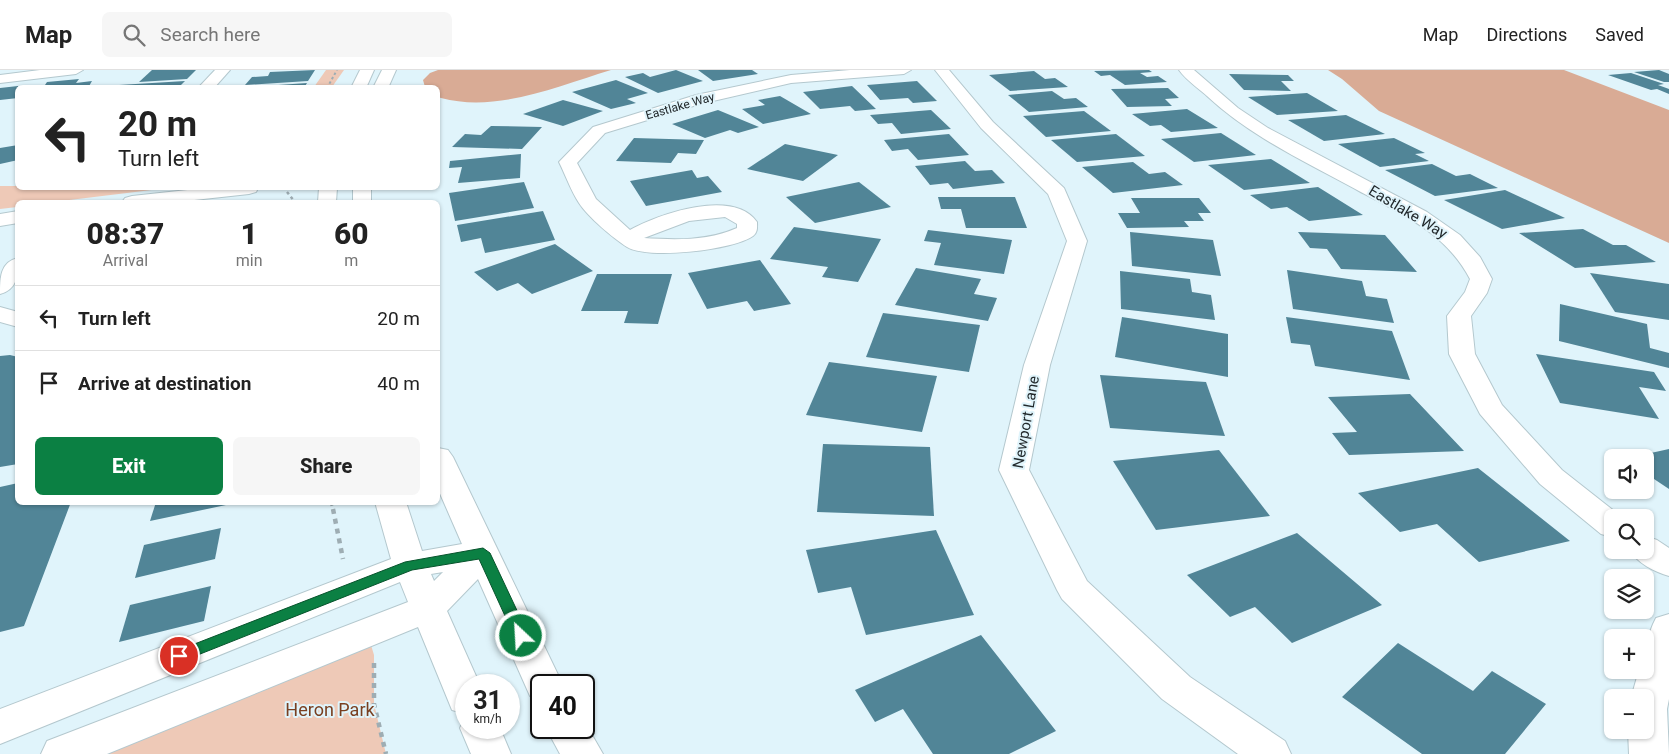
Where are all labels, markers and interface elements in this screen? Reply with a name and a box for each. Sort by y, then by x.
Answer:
search box [102,12,452,57]
text: Map [25,21,72,49]
icon: search [120,21,148,49]
text: Search here [160,23,260,46]
text: Map [1423,24,1458,45]
text: Directions [1486,24,1567,45]
text: Saved [1595,24,1644,45]
street label: Eastlake Way [644,89,716,122]
text: 20 m [118,104,197,145]
icon: left [35,105,100,170]
text: Turn left [118,146,199,171]
street label: Eastlake Way [1365,181,1451,243]
text: 08:37 [86,216,164,251]
text: 1 [241,216,258,251]
text: 60 [334,216,369,251]
text: Arrival [103,251,148,270]
text: min [236,251,263,270]
text: m [344,251,358,270]
icon: left [35,304,63,332]
text: Turn left [78,307,151,330]
text: 20 m [377,307,420,330]
icon: arrive [35,369,63,397]
text: Arrive at destination [78,372,251,395]
text: 40 m [377,372,420,395]
street label: Newport Lane [1009,374,1043,470]
button: Exit [35,437,223,495]
button: Share [233,437,420,495]
map controls [1604,449,1654,739]
button: sound [1604,449,1654,499]
button: search [1604,509,1654,559]
button: layers [1604,569,1654,619]
position arrow [494,609,546,661]
button: + [1604,629,1654,679]
pin [158,635,200,677]
icon: arrive [165,642,193,670]
speed limit sign: 40 [530,674,595,739]
text: 31 [473,686,502,715]
button: − [1604,689,1654,739]
park label: Heron Park [285,699,375,720]
text: km/h [473,712,502,726]

